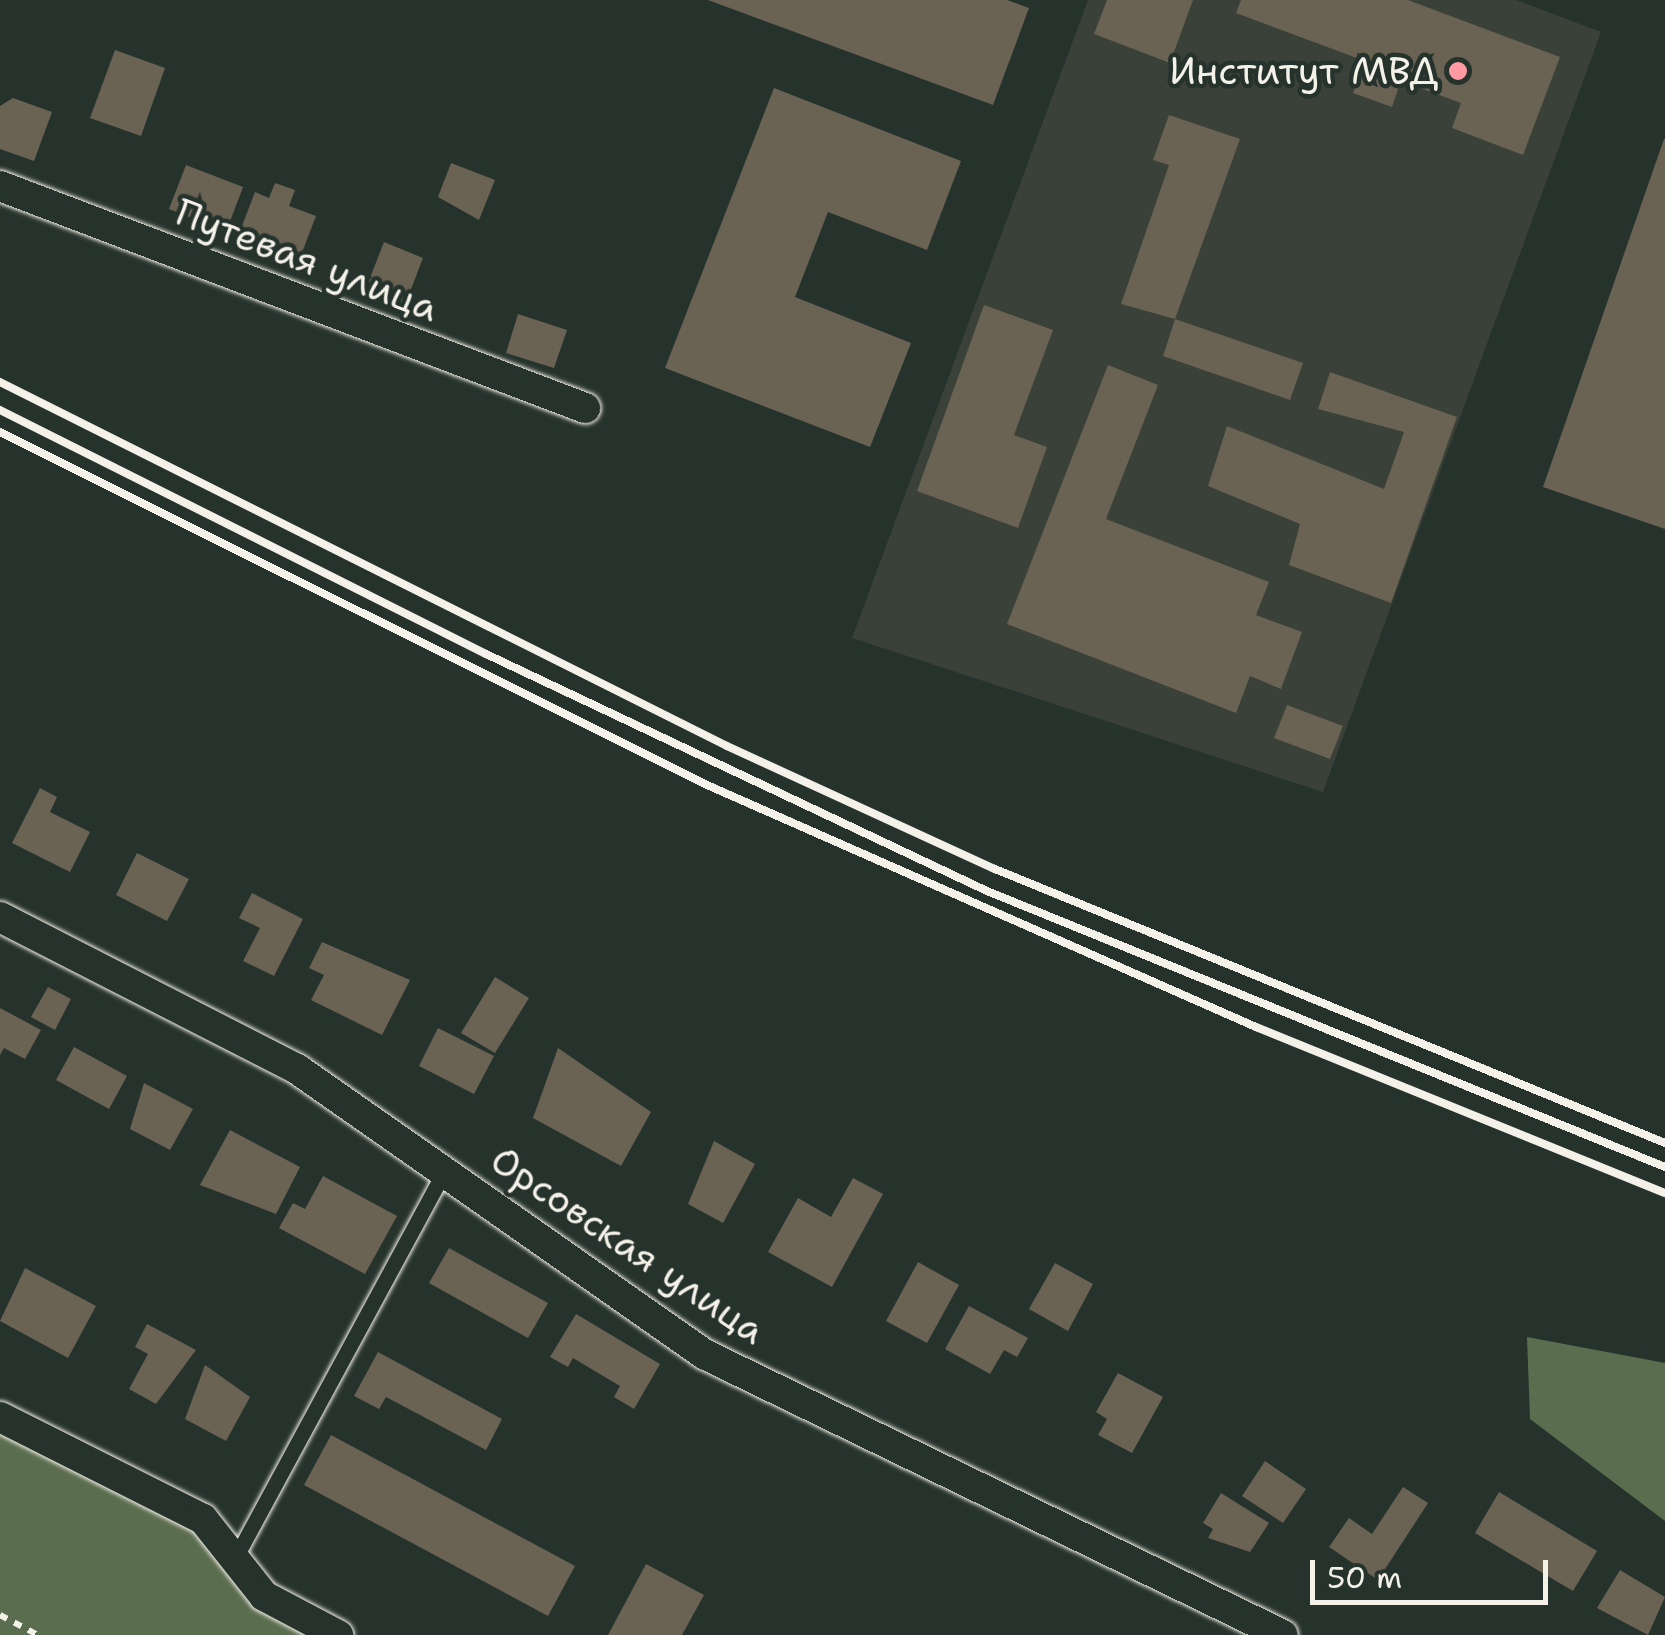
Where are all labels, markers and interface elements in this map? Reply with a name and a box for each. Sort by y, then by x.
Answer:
place label: Институт МВД [1169,48,1438,94]
marker: Институт МВД [1447,60,1469,82]
street label: Путевая улица [169,189,445,331]
street label: Орсовская улица [482,1136,774,1354]
scale bar [1315,1540,1552,1602]
text: 50 m [1327,1557,1402,1598]

